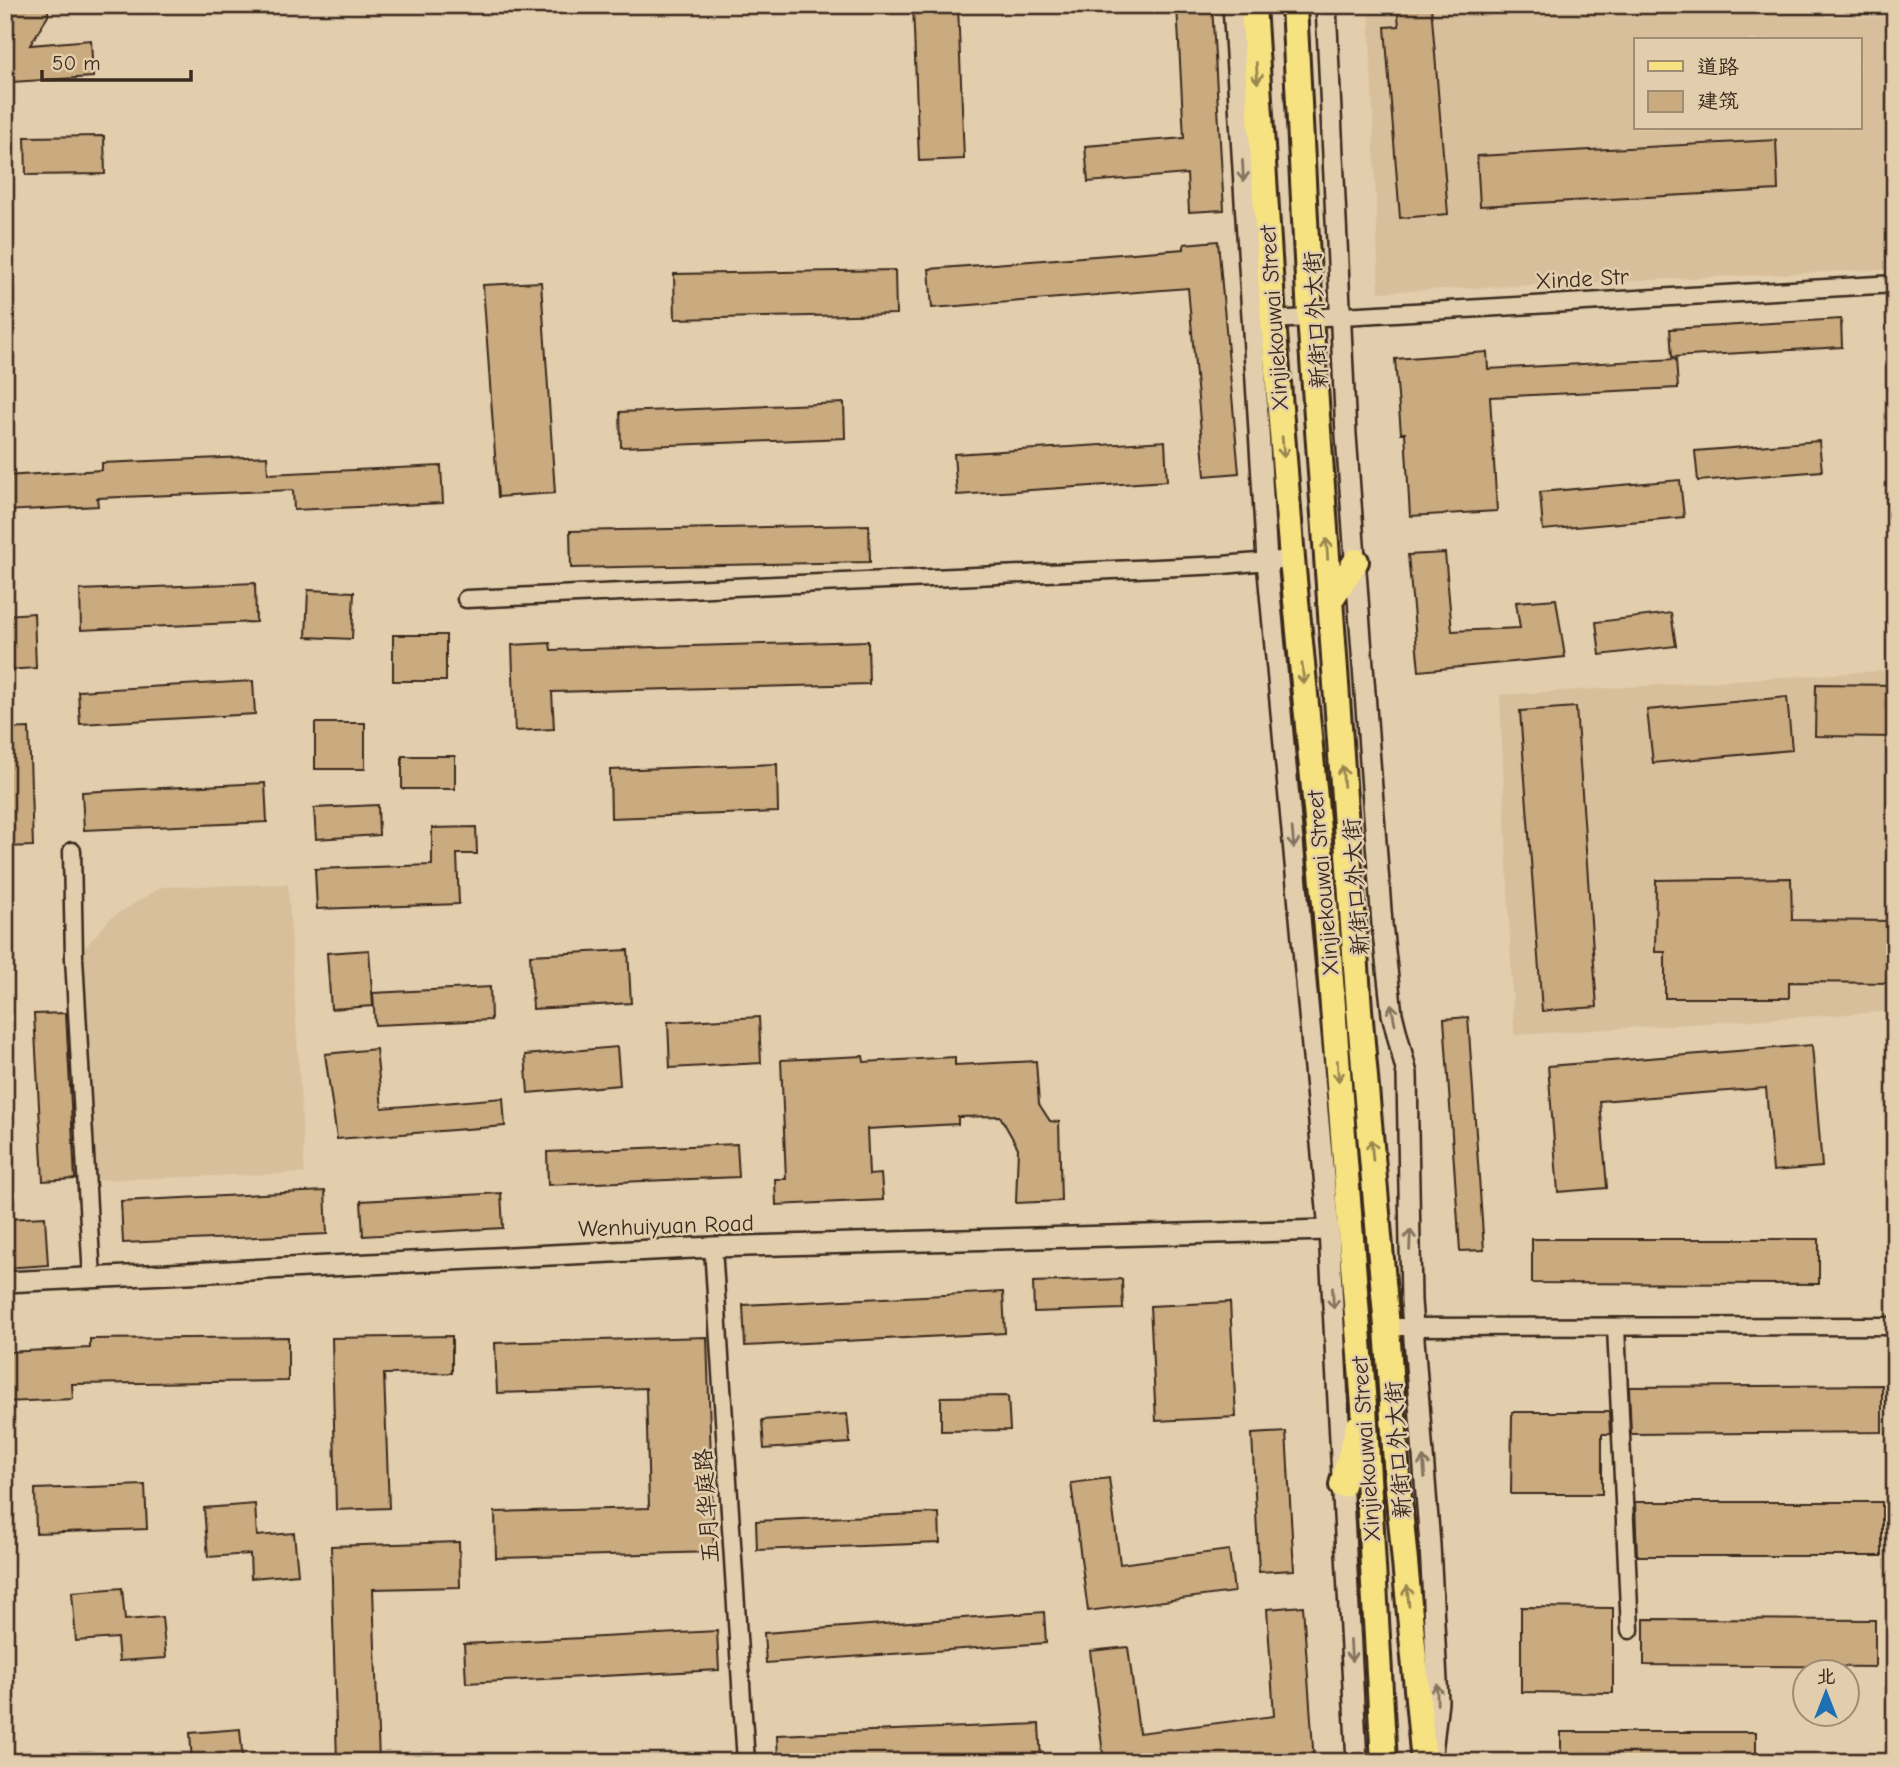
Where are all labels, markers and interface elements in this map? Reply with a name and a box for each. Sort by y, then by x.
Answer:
scale bar [42,38,191,82]
legend [1634,38,1862,130]
text: 50 m [52,51,101,75]
text: 道路 [1697,55,1739,79]
one-way arrow [1251,62,1264,84]
text: 建筑 [1697,89,1739,113]
one-way arrow [1236,159,1249,182]
street label: Xinjiekouwai Street [1254,223,1294,412]
street label: 新街口外大街 [1299,250,1333,390]
street label: Xinde Str [1535,263,1630,295]
one-way arrow [1277,435,1290,458]
one-way arrow [1320,539,1333,561]
one-way arrow [1297,662,1310,684]
one-way arrow [1336,766,1349,788]
street label: Xinjiekouwai Street [1301,788,1345,977]
street label: 新街口外大街 [1338,817,1374,957]
one-way arrow [1287,826,1300,849]
one-way arrow [1385,1003,1399,1026]
one-way arrow [1332,1059,1345,1082]
one-way arrow [1365,1139,1378,1161]
street label: Wenhuiyuan Road [578,1209,754,1243]
one-way arrow [1403,1229,1416,1252]
one-way arrow [1326,1287,1339,1310]
street label: Xinjiekouwai Street [1346,1354,1386,1543]
street label: 新街口外大街 [1380,1380,1416,1520]
street label: 五月华庭路 [690,1448,724,1564]
one-way arrow [1417,1456,1430,1479]
one-way arrow [1402,1585,1415,1608]
one-way arrow [1345,1640,1358,1662]
north arrow [1792,1658,1862,1728]
text: 北 [1816,1666,1836,1688]
one-way arrow [1430,1683,1444,1706]

